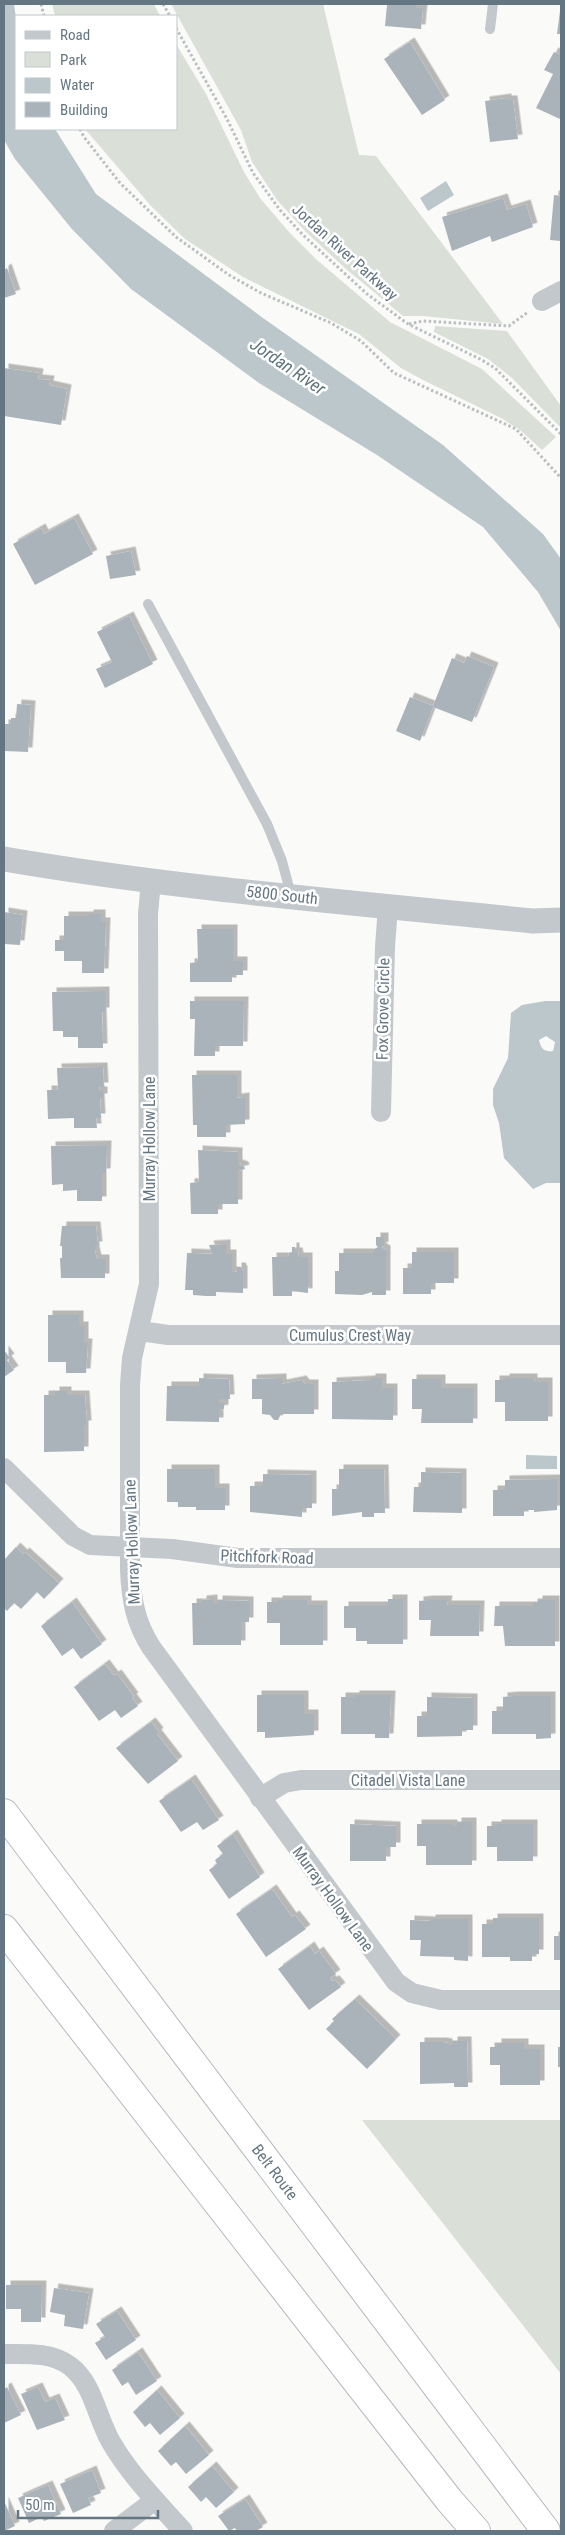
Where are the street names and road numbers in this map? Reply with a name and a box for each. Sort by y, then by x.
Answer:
street label: Jordan River Parkway [288,200,402,305]
street label: 5800 South [245,882,319,908]
street label: Fox Grove Circle [373,958,393,1060]
street label: Murray Hollow Lane [140,1076,159,1202]
street label: Cumulus Crest Way [289,1326,411,1345]
street label: Murray Hollow Lane [120,1479,144,1605]
street label: Pitchfork Road [220,1546,314,1568]
street label: Citadel Vista Lane [351,1771,465,1790]
street label: Murray Hollow Lane [289,1843,377,1955]
street label: Belt Route [248,2140,302,2204]

